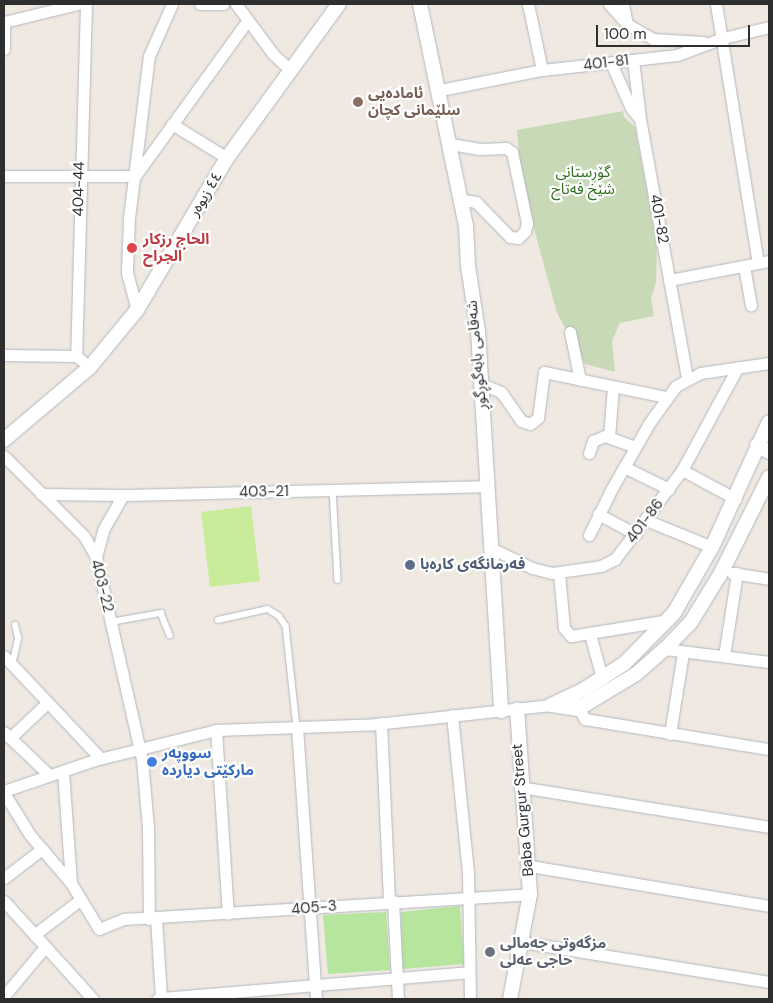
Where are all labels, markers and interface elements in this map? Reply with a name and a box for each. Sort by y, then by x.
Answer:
scale bar [598,15,752,47]
text: 100 m [604,24,647,44]
street label: 401-81 [582,51,630,75]
place label: ئامادەیی سلێمانی کچان [368,84,460,119]
marker: ئامادەیی سلێمانی کچان [352,96,364,108]
street label: 404-44 [70,161,88,217]
park label: گۆڕستانی شێخ فەتاح [551,163,615,198]
street label: ٤٤ زیوەر [186,168,226,220]
street label: 401-82 [646,193,672,245]
place label: الحاج رزكار الجراح [143,230,209,265]
marker: الحاج رزكار الجراح [125,241,139,255]
street label: شەقامی بابەگوڕگوڕ [463,300,491,410]
street label: 403-21 [239,483,289,501]
street label: 401-86 [623,495,667,547]
place label: فەرمانگەی کارەبا [420,556,525,574]
street label: 403-22 [87,558,117,614]
marker: فەرمانگەی کارەبا [404,559,416,571]
street label: Baba Gurgur Street [508,743,538,877]
place label: سووپەر مارکێتی دیاردە [162,744,254,779]
marker: سووپەر مارکێتی دیاردە [146,756,158,768]
street label: 405-3 [291,897,337,919]
place label: مزگەوتی جەمالی حاجی عەلی [500,934,606,969]
marker: مزگەوتی جەمالی حاجی عەلی [484,946,496,958]

